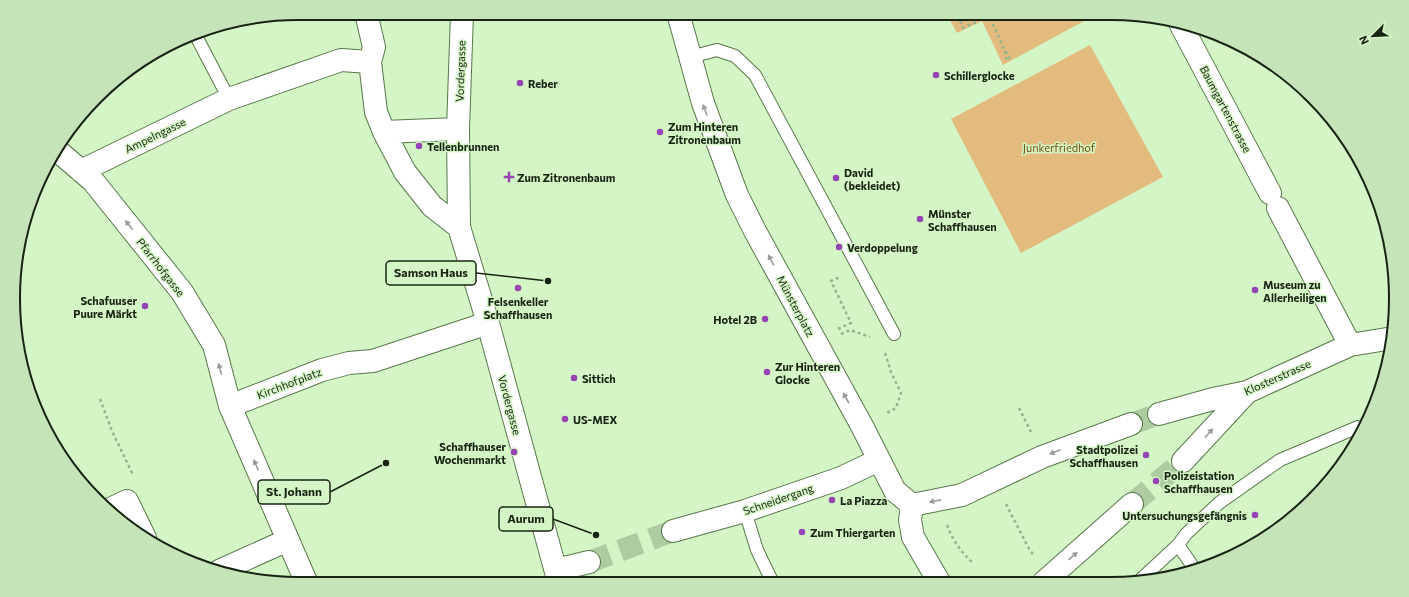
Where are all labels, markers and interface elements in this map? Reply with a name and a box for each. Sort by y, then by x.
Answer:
north arrow [1353,16,1393,56]
text: N [1356,34,1371,47]
street label: Vordergasse [452,40,468,102]
street label: Baumgartenstrasse [1198,63,1254,155]
place label: Schillerglocke [944,69,1015,82]
marker: Schillerglocke [931,70,941,80]
place label: Reber [528,77,558,90]
marker: Reber [515,78,525,88]
one-way arrow [702,104,708,116]
street label: Ampelngasse [122,115,188,155]
place label: Zum Hinteren Zitronenbaum [668,120,741,146]
marker: Zum Hinteren Zitronenbaum [655,127,665,137]
place label: Tellenbrunnen [427,140,499,153]
marker: Tellenbrunnen [414,141,424,151]
park label: Junkerfriedhof [1023,141,1096,155]
place label: David (bekleidet) [844,166,901,192]
place label: Zum Zitronenbaum [517,171,616,184]
marker: Zum Zitronenbaum [504,172,514,182]
marker: David (bekleidet) [831,173,841,183]
place label: Münster Schaffhausen [928,207,997,233]
marker: Münster Schaffhausen [915,214,925,224]
one-way arrow [124,219,133,230]
street label: Pfarrhofgasse [134,235,188,299]
place label: Verdoppelung [847,241,918,254]
marker: Verdoppelung [834,242,844,252]
one-way arrow [767,254,774,265]
callout: Samson Haus [386,261,476,285]
text: Samson Haus [394,265,468,279]
street label: Münsterplatz [774,273,818,339]
place label: Museum zu Allerheiligen [1263,278,1327,304]
marker: Felsenkeller Schaffhausen [513,283,523,293]
marker: Museum zu Allerheiligen [1250,285,1260,295]
place label: Schafuuser Puure Märkt [73,294,137,320]
place label: Felsenkeller Schaffhausen [484,295,552,321]
marker: Schafuuser Puure Märkt [140,301,150,311]
place label: Hotel 2B [713,313,757,326]
marker: Hotel 2B [760,314,770,324]
street label: Klosterstrasse [1242,356,1312,397]
place label: Zur Hinteren Glocke [775,360,840,386]
one-way arrow [217,362,223,375]
street label: Kirchhofplatz [255,364,324,401]
marker: Zur Hinteren Glocke [762,367,772,377]
place label: Sittich [582,372,616,385]
marker: Sittich [569,373,579,383]
street label: Vordergasse [496,374,524,437]
one-way arrow [843,392,849,404]
place label: US-MEX [573,413,617,426]
marker: US-MEX [560,414,570,424]
one-way arrow [1205,428,1214,438]
place label: Schaffhauser Wochenmarkt [434,440,506,466]
place label: Stadtpolizei Schaffhausen [1069,443,1138,469]
marker: Schaffhauser Wochenmarkt [509,447,519,457]
one-way arrow [1049,450,1061,456]
marker: Stadtpolizei Schaffhausen [1141,450,1151,460]
one-way arrow [253,459,260,471]
place label: Polizeistation Schaffhausen [1164,469,1234,495]
marker: Polizeistation Schaffhausen [1151,476,1161,486]
callout: St. Johann [258,480,330,504]
street label: Schneidergang [741,481,815,517]
text: St. Johann [266,484,322,499]
place label: La Piazza [840,494,888,507]
marker: La Piazza [827,495,837,505]
one-way arrow [929,498,941,504]
callout: Aurum [499,507,553,531]
place label: Untersuchungsgefängnis [1122,509,1247,522]
marker: Untersuchungsgefängnis [1250,510,1260,520]
text: Aurum [507,511,545,525]
place label: Zum Thiergarten [810,526,896,539]
marker: Zum Thiergarten [797,527,807,537]
one-way arrow [1069,552,1078,561]

